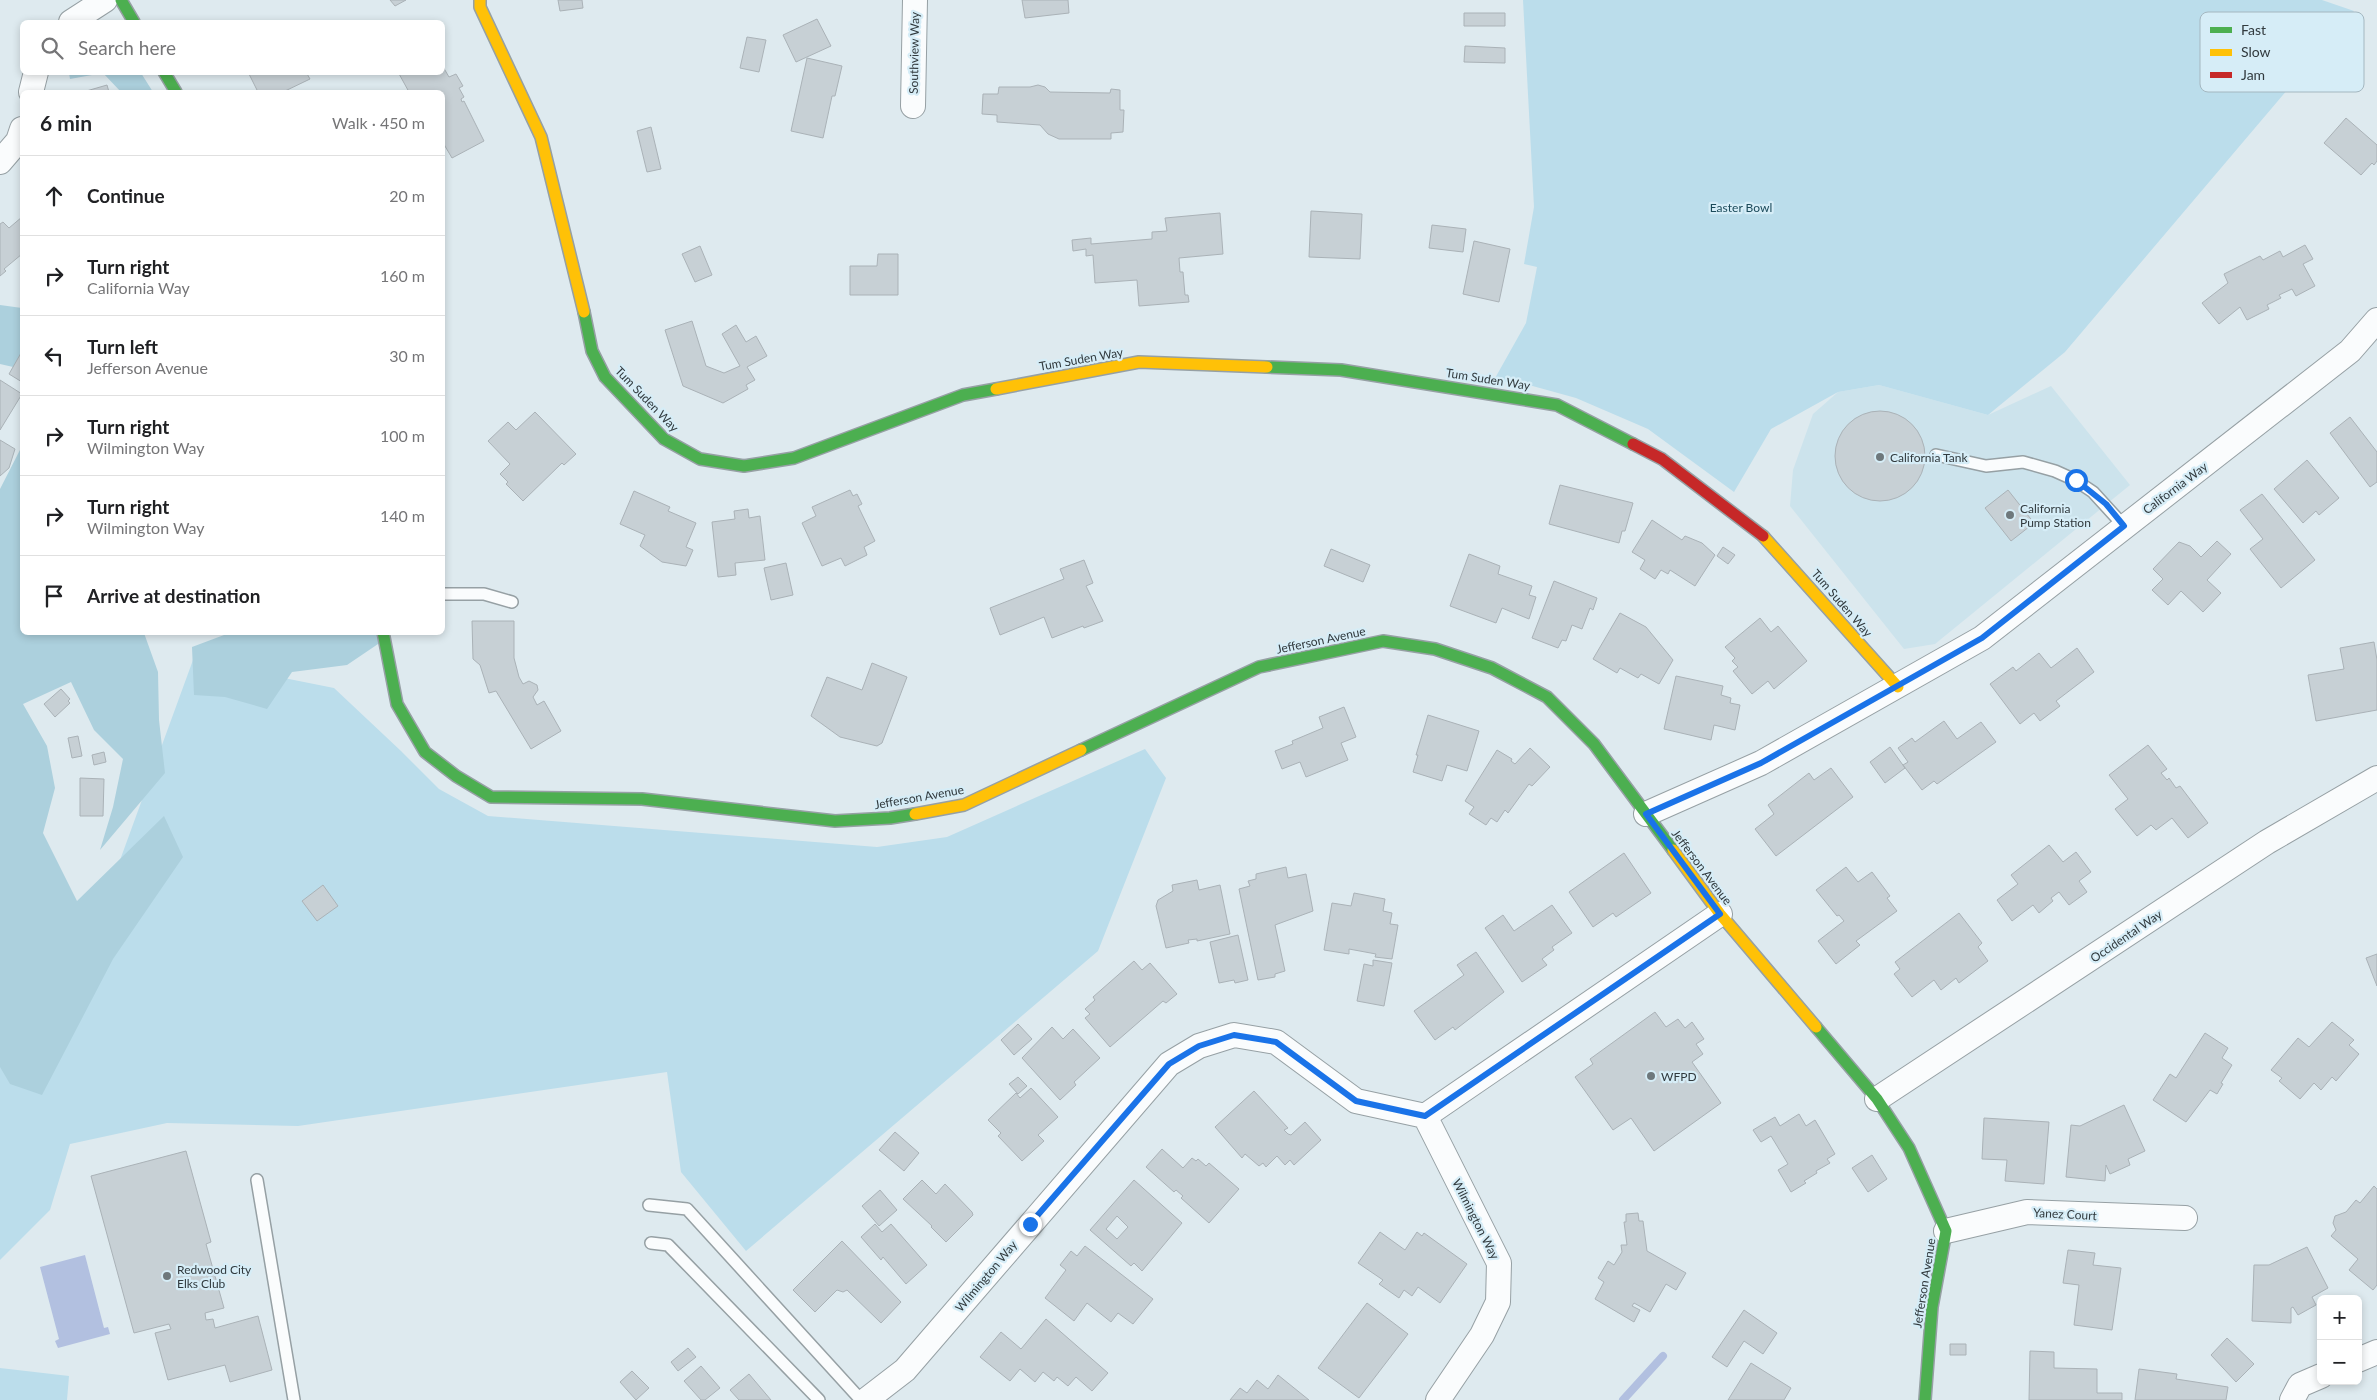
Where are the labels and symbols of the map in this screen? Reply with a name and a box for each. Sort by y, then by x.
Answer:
street label: Southview Way [906,11,922,94]
legend [2200,12,2364,92]
text: Fast [2241,21,2266,38]
text: Slow [2241,43,2271,60]
text: Jam [2241,66,2265,83]
park label: Easter Bowl [1710,200,1772,215]
street label: Tum Suden Way [1038,344,1125,374]
street label: Tum Suden Way [612,363,682,435]
street label: Tum Suden Way [1445,365,1532,393]
place label: California Tank [1890,450,1969,465]
marker: California Tank [1874,451,1886,463]
street label: California Way [2140,458,2211,517]
route start [2065,469,2088,492]
place label: California Pump Station [2020,501,2091,530]
marker: California Pump Station [2004,509,2016,521]
street label: Tum Suden Way [1808,566,1876,641]
street label: Jefferson Avenue [1275,623,1367,657]
street label: Jefferson Avenue [873,782,965,812]
street label: Jefferson Avenue [1669,826,1735,908]
street label: Occidental Way [2087,906,2165,965]
place label: WFPD [1661,1069,1697,1084]
marker: WFPD [1645,1070,1657,1082]
street label: Wilmington Way [1449,1176,1503,1262]
street label: Yanez Court [2033,1205,2098,1223]
route end [1019,1213,1042,1236]
street label: Wilmington Way [952,1237,1021,1315]
street label: Jefferson Avenue [1909,1237,1939,1329]
place label: Redwood City Elks Club [177,1262,252,1291]
marker: Redwood City Elks Club [161,1270,173,1282]

